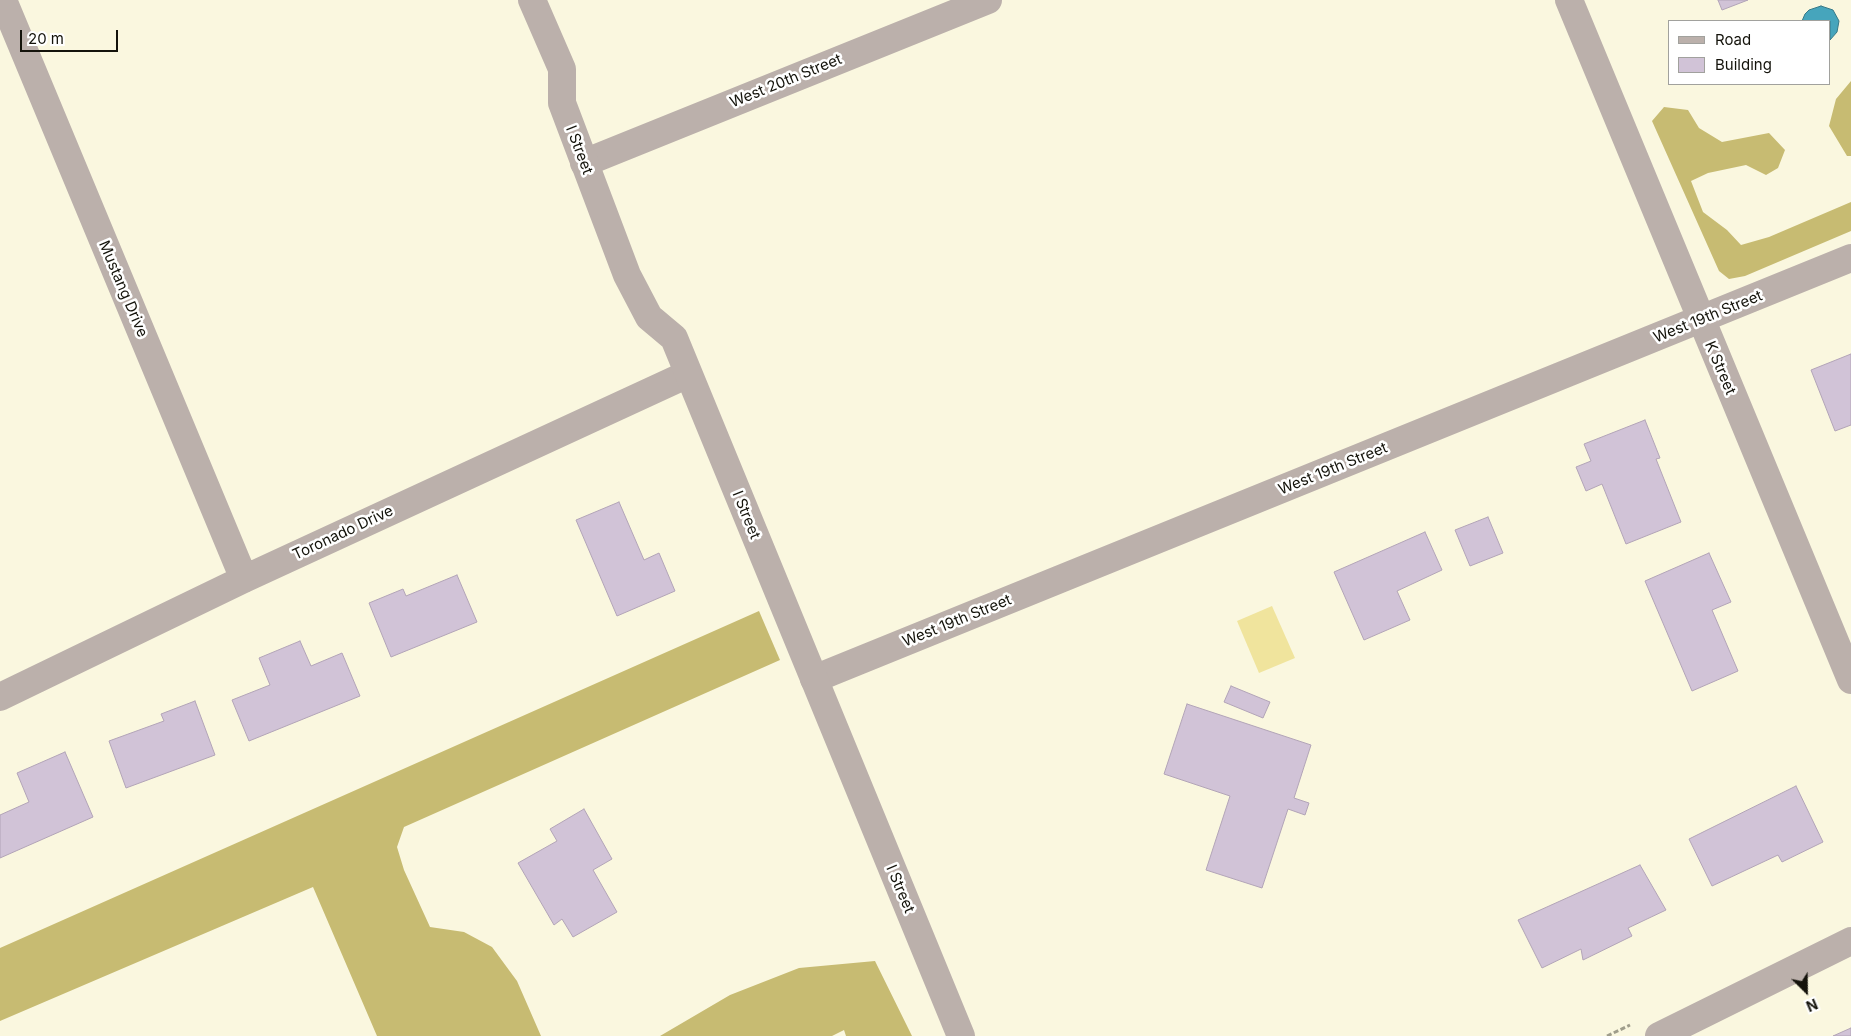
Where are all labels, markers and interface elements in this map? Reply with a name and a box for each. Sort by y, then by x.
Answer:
scale bar [22,20,120,52]
legend [1668,20,1831,85]
text: 20 m [28,29,64,48]
text: Road [1715,30,1751,49]
street label: West 20th Street [727,50,845,112]
text: Building [1715,55,1772,74]
street label: I Street [562,123,596,177]
street label: Mustang Drive [95,238,151,340]
street label: West 19th Street [1651,287,1765,347]
street label: K Street [1701,338,1739,398]
street label: West 19th Street [1276,439,1390,499]
street label: I Street [728,488,764,542]
street label: Toronado Drive [290,502,396,564]
street label: West 19th Street [900,591,1014,651]
street label: I Street [882,862,918,916]
north arrow [1781,966,1831,1016]
text: N [1804,995,1820,1015]

